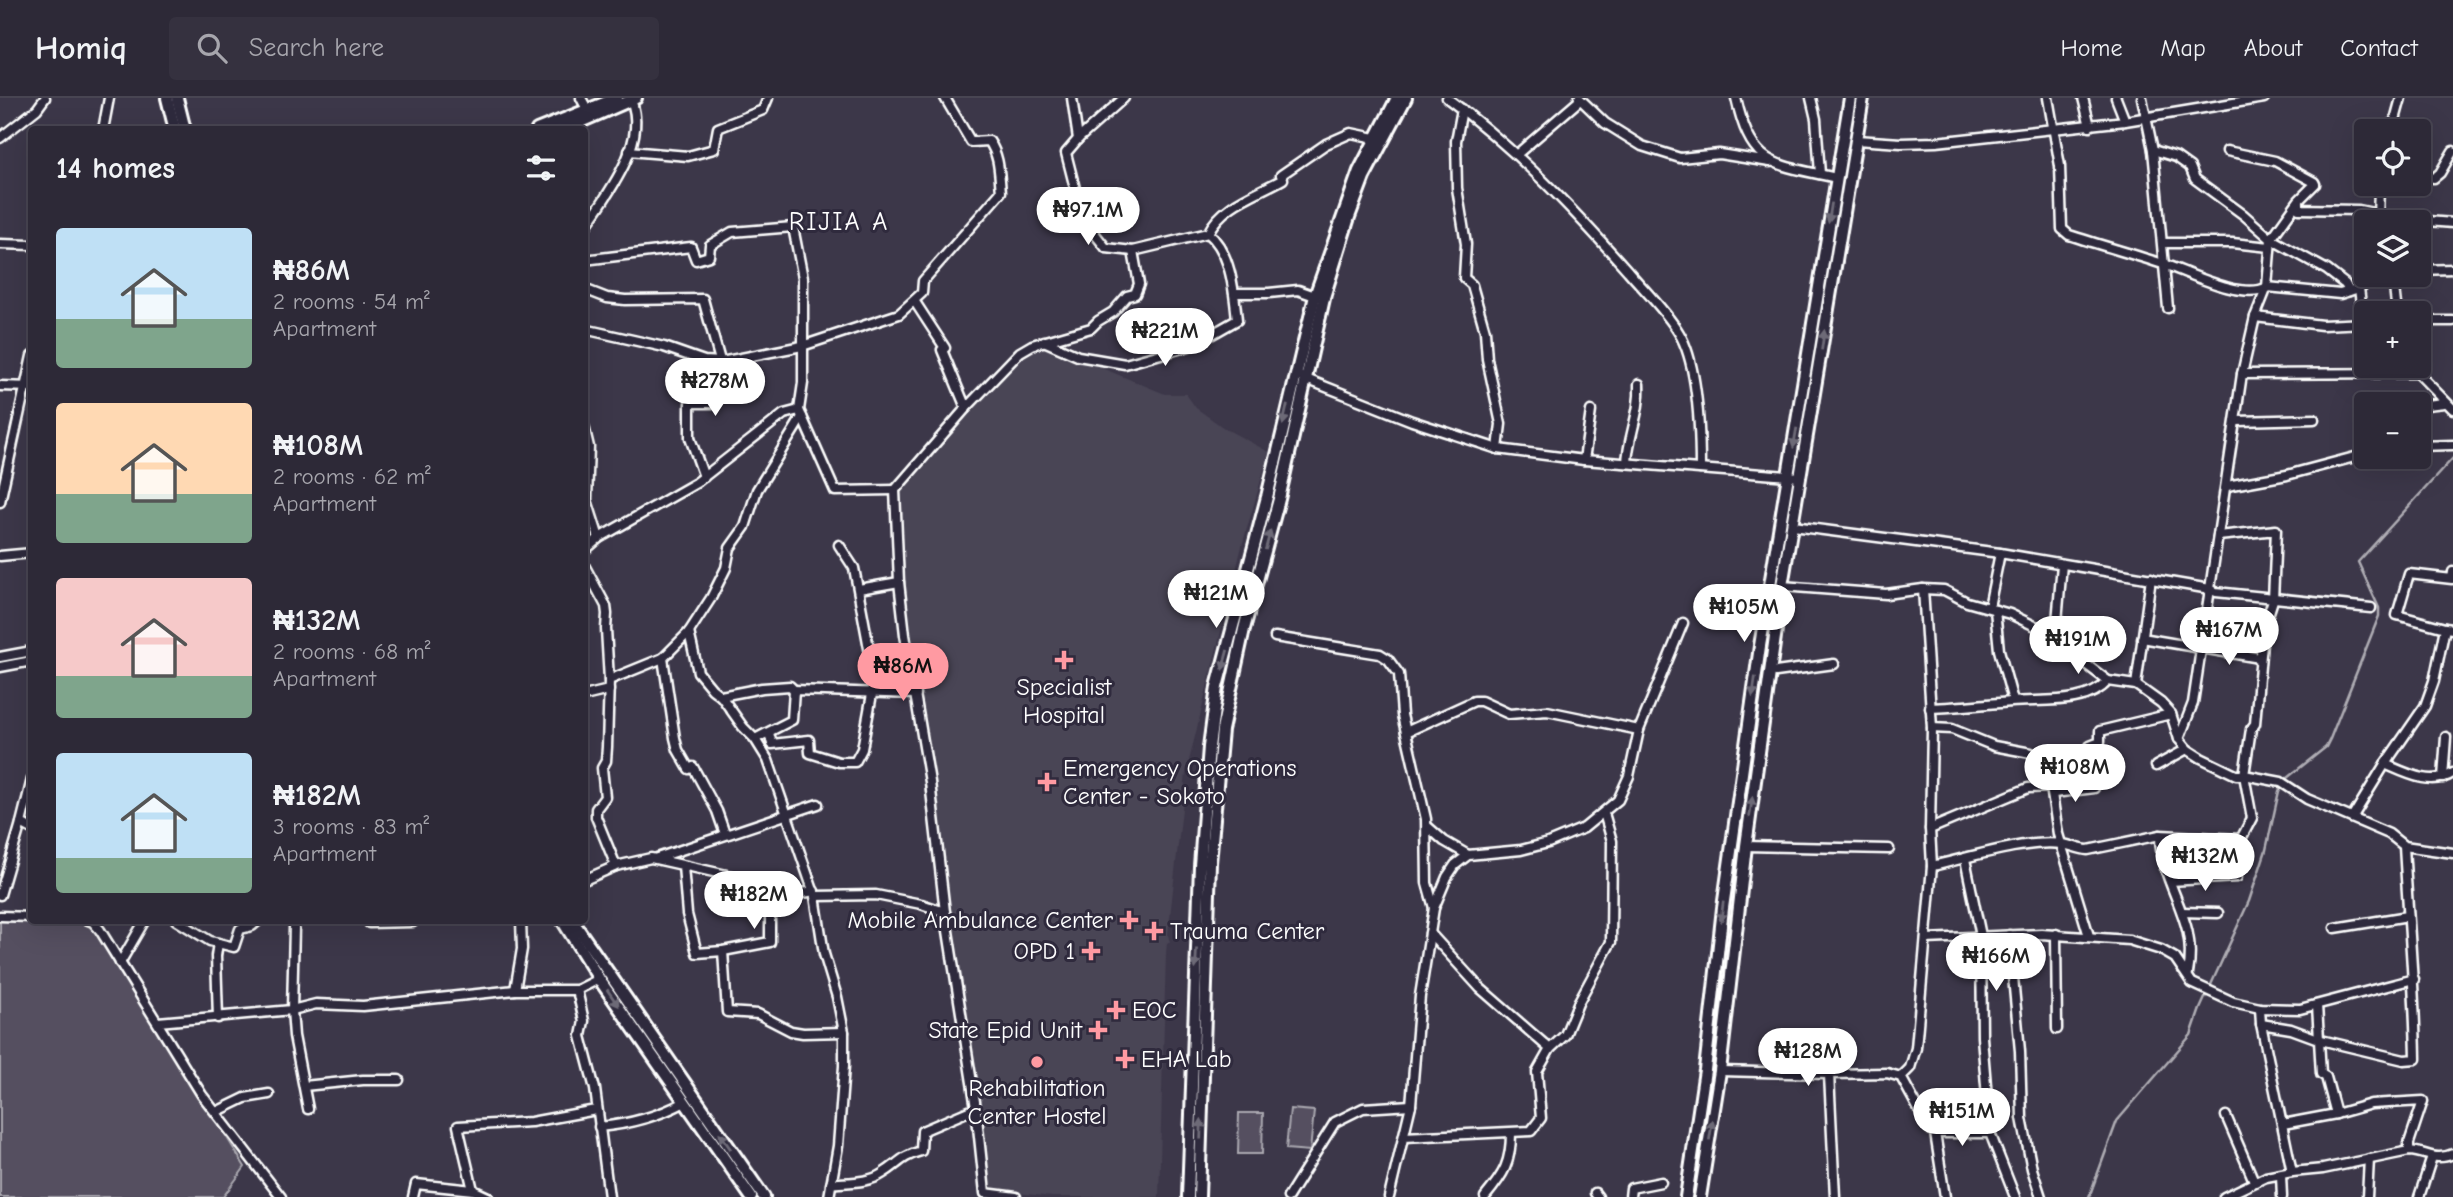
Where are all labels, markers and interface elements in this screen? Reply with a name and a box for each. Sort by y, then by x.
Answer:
search box [169,17,659,80]
text: Homiq [35,29,127,67]
icon: search [193,29,231,67]
text: Search here [249,33,384,63]
text: Home [2061,34,2122,62]
text: Map [2160,34,2206,62]
text: About [2244,34,2302,62]
text: Contact [2340,34,2418,62]
map controls [2354,119,2431,469]
button: locate [2354,119,2431,196]
icon: filters [522,149,560,187]
text: 14 homes [56,151,175,186]
pin: ₦97.1M [1031,188,1145,247]
text: ₦97.1M [1053,196,1123,223]
one-way arrow [1824,203,1835,225]
district label: RIJIA A [789,207,889,237]
button: layers [2354,210,2431,287]
text: ₦86M [273,253,350,288]
icon: home [112,256,196,340]
text: 2 rooms · 54 m² [273,288,430,315]
button: + [2354,301,2431,378]
pin: ₦221M [1116,308,1214,368]
text: Apartment [273,315,376,342]
text: ₦221M [1131,317,1199,344]
one-way arrow [1818,329,1829,351]
pin: ₦278M [666,358,764,418]
text: ₦278M [681,367,749,394]
button: − [2354,392,2431,469]
one-way arrow [1280,404,1291,426]
one-way arrow [1789,427,1800,449]
text: ₦108M [273,428,363,463]
icon: home [112,431,196,515]
text: 2 rooms · 62 m² [273,463,431,490]
text: Apartment [273,490,376,517]
one-way arrow [1263,529,1273,550]
pin: ₦121M [1167,570,1265,630]
text: ₦121M [1184,579,1248,606]
pin: ₦105M [1695,584,1793,644]
text: ₦105M [1709,593,1779,620]
text: ₦132M [273,603,360,638]
icon: home [112,606,196,690]
pin: ₦167M [2180,608,2278,667]
pin: ₦191M [2029,616,2127,676]
text: ₦167M [2196,616,2262,643]
text: ₦191M [2045,625,2111,652]
text: 2 rooms · 68 m² [273,638,431,665]
pin: ₦86M [862,644,944,703]
one-way arrow [1219,649,1230,671]
marker: Specialist Hospital [1054,650,1074,670]
text: ₦86M [874,652,932,679]
text: Apartment [273,665,376,692]
place label: Specialist Hospital [1017,673,1113,729]
one-way arrow [1748,676,1759,698]
pin: ₦108M [2026,744,2124,804]
text: ₦108M [2040,753,2110,780]
place label: Emergency Operations Center - Sokoto [1063,754,1296,810]
marker: Emergency Operations Center - Sokoto [1037,772,1057,792]
text: ₦182M [273,778,361,813]
icon: home [112,781,196,865]
one-way arrow [1746,795,1757,817]
text: 3 rooms · 83 m² [273,813,429,840]
pin: ₦132M [2156,834,2254,893]
text: Apartment [273,840,376,867]
text: ₦132M [2172,842,2238,869]
pin: ₦182M [705,872,803,931]
text: ₦182M [720,880,788,907]
one-way arrow [1717,901,1728,923]
place label: Mobile Ambulance Center [847,906,1113,934]
marker: Mobile Ambulance Center [1119,910,1139,930]
place label: Trauma Center [1170,917,1325,945]
marker: Trauma Center [1144,921,1164,941]
pin: ₦166M [1947,934,2045,993]
place label: OPD 1 [1014,937,1075,965]
marker: OPD 1 [1081,941,1101,961]
text: ₦166M [1962,942,2030,969]
one-way arrow [1190,948,1201,970]
one-way arrow [606,989,620,1007]
place label: EOC [1132,996,1176,1024]
marker: EOC [1106,1000,1126,1020]
place label: State Epid Unit [928,1016,1083,1044]
marker: State Epid Unit [1088,1020,1108,1040]
pin: ₦128M [1759,1028,1857,1088]
text: ₦128M [1774,1037,1842,1064]
place label: EHA Lab [1141,1045,1232,1073]
marker: EHA Lab [1115,1049,1135,1069]
marker: Rehabilitation Center Hostel [1029,1054,1045,1070]
place label: Rehabilitation Center Hostel [967,1074,1107,1130]
pin: ₦151M [1913,1088,2011,1148]
text: ₦151M [1929,1097,1995,1124]
one-way arrow [1196,1118,1207,1140]
one-way arrow [1706,1118,1717,1140]
one-way arrow [718,1132,732,1150]

